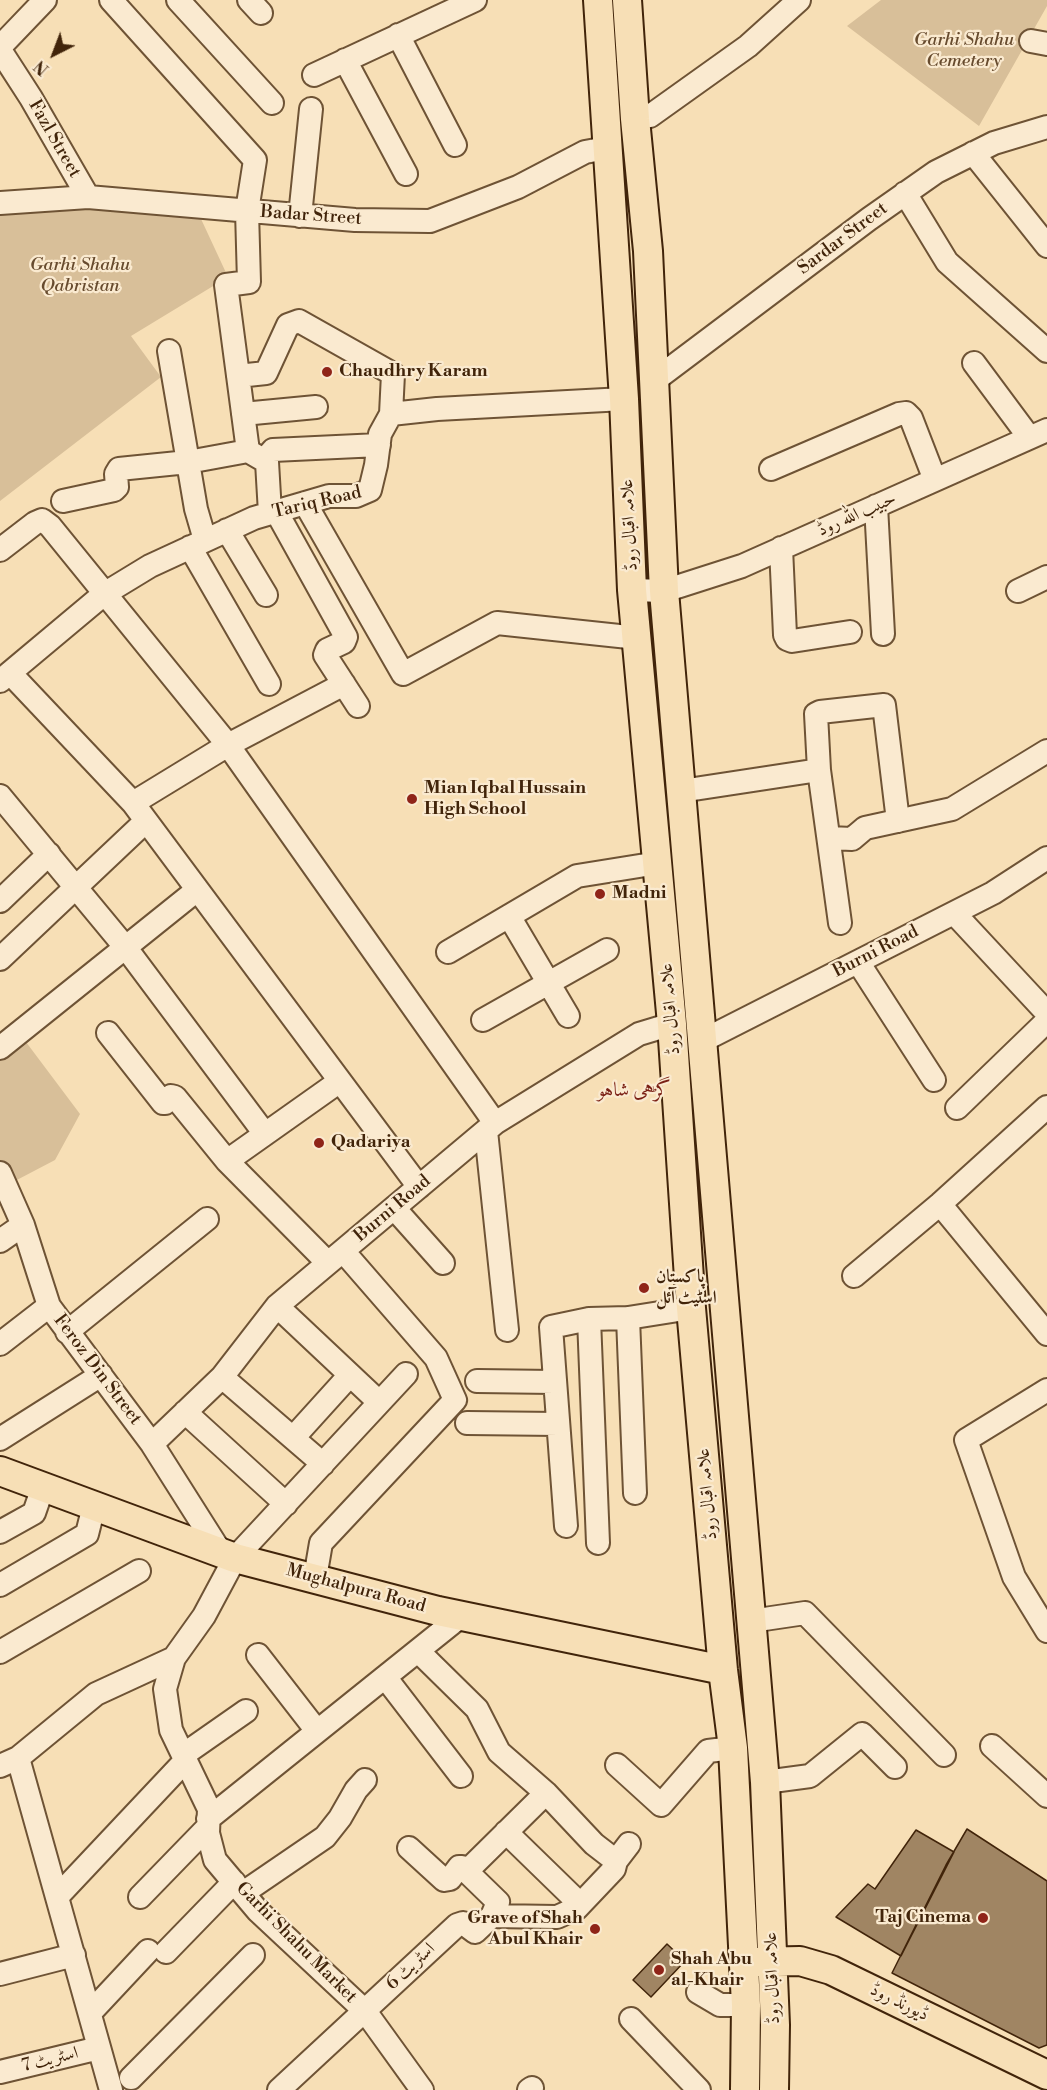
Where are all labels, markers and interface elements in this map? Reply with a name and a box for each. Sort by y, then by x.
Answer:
north arrow [24,24,84,84]
park label: Garhi Shahu Cemetery [914,30,1014,72]
text: N [31,56,53,79]
street label: Fazl Street [23,96,85,182]
street label: Sardar Street [794,198,892,280]
street label: Badar Street [260,202,362,230]
park label: Garhi Shahu Qabristan [30,255,130,298]
place label: Chaudhry Karam [339,361,488,383]
marker: Chaudhry Karam [320,365,334,379]
street label: علامہ اقبال روڈ [617,478,643,572]
street label: Tariq Road [270,482,364,524]
street label: حبیب اللہ روڈ [814,488,900,542]
place label: Mian Iqbal Hussain High School [424,778,586,820]
marker: Mian Iqbal Hussain High School [405,792,419,806]
place label: Madni [612,883,667,905]
marker: Madni [593,887,607,901]
street label: Burni Road [830,921,922,983]
street label: علامہ اقبال روڈ [656,962,686,1056]
district label: گڑہی شاہو [597,1079,671,1103]
place label: Qadariya [331,1132,410,1154]
marker: Qadariya [312,1136,326,1150]
street label: Burni Road [350,1171,436,1247]
place label: پاکستان اسٹیٹ آئل [656,1267,717,1310]
marker: پاکستان اسٹیٹ آئل [637,1281,651,1295]
street label: Feroz Din Street [48,1310,146,1430]
street label: علامہ اقبال روڈ [693,1447,723,1541]
street label: Mughalpura Road [284,1560,428,1618]
street label: Garhi Shahu Market [231,1878,361,2008]
place label: Taj Cinema [876,1907,971,1929]
place label: Grave of Shah Abul Khair [467,1908,583,1950]
marker: Taj Cinema [976,1911,990,1925]
marker: Grave of Shah Abul Khair [588,1922,602,1936]
street label: علامہ اقبال روڈ [761,1932,785,2024]
street label: اسٹریٹ 6 [382,1939,440,1995]
place label: Shah Abu al-Khair [671,1949,752,1992]
marker: Shah Abu al-Khair [652,1963,666,1977]
street label: ڈیورنڈ روڈ [866,1980,932,2026]
street label: اسٹریٹ 7 [19,2043,81,2077]

